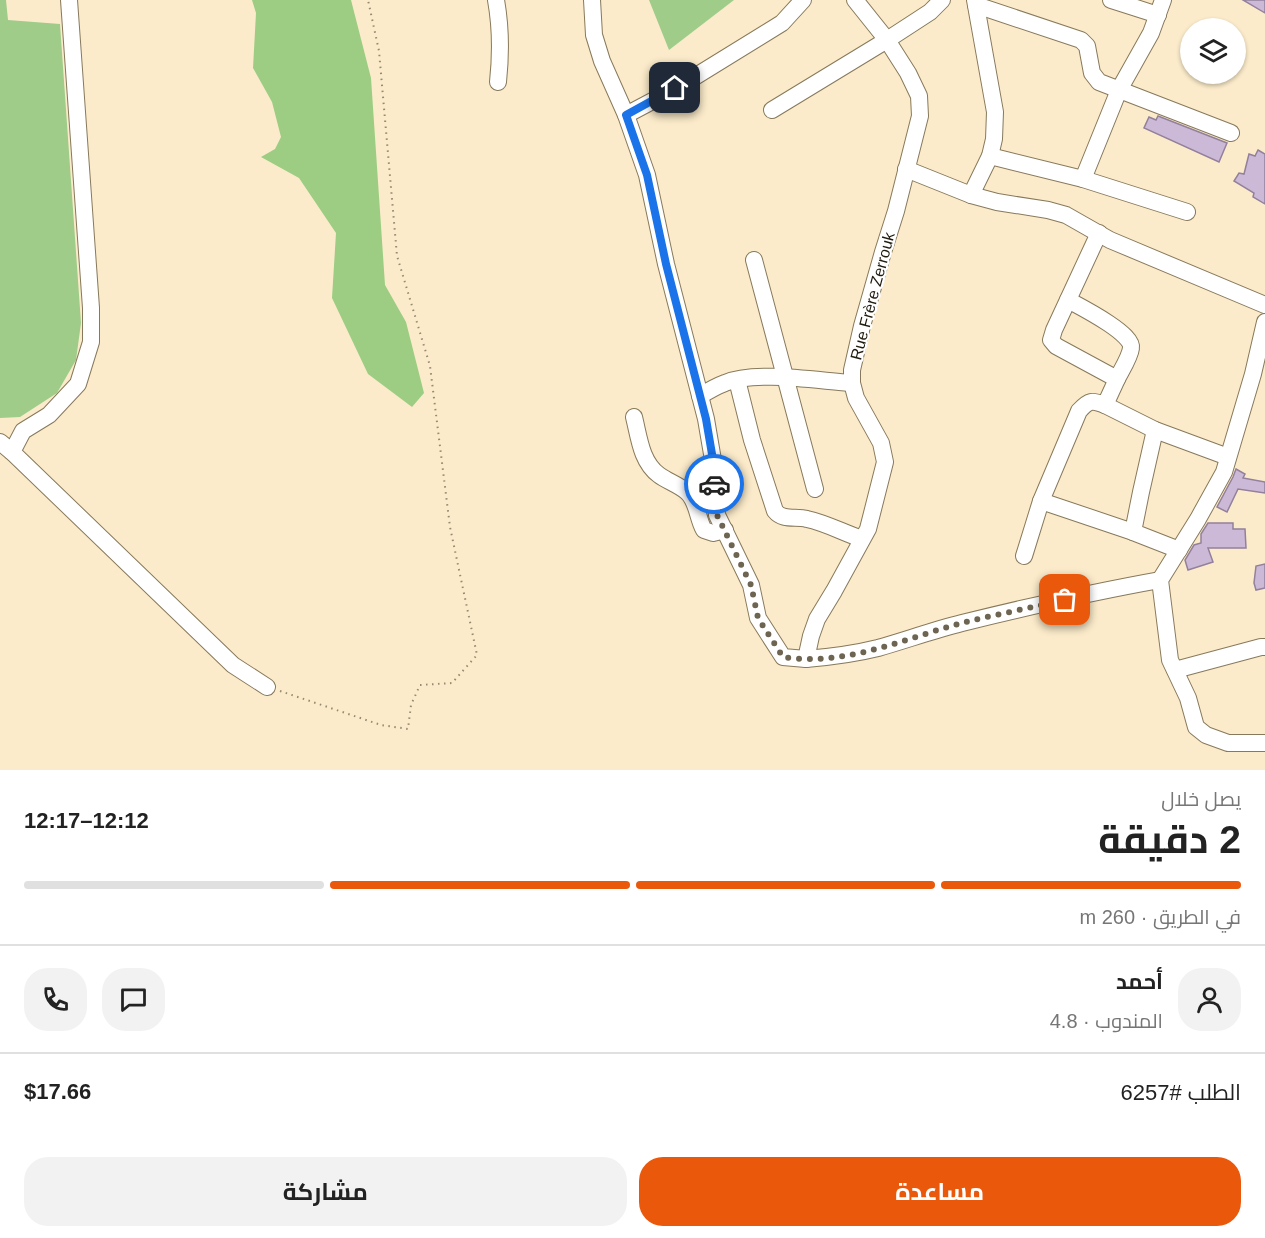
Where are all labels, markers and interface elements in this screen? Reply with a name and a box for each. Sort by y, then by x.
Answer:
map controls [1180,18,1246,84]
button: layers [1180,18,1246,84]
pin [649,62,700,113]
icon: home [658,71,691,104]
street label: Rue Frère Zerrouk [847,229,898,362]
courier [684,454,744,514]
icon: car [698,468,731,501]
pin [1039,574,1090,625]
icon: bag [1048,583,1081,616]
text: يصل خلال [1161,788,1241,810]
text: 12:12–12:17 [24,808,149,833]
text: 2 دقيقة [1098,818,1241,861]
text: في الطريق · 260 m [1080,906,1241,928]
button: phone [24,968,87,1031]
button: chat [102,968,165,1031]
button: person [1178,968,1241,1031]
text: أحمد [1116,969,1163,994]
text: المندوب · 4.8 [1050,1010,1163,1032]
text: $17.66 [24,1079,91,1104]
text: الطلب #6257 [1121,1080,1241,1105]
button: مشاركة [24,1157,627,1226]
button: مساعدة [639,1157,1241,1226]

